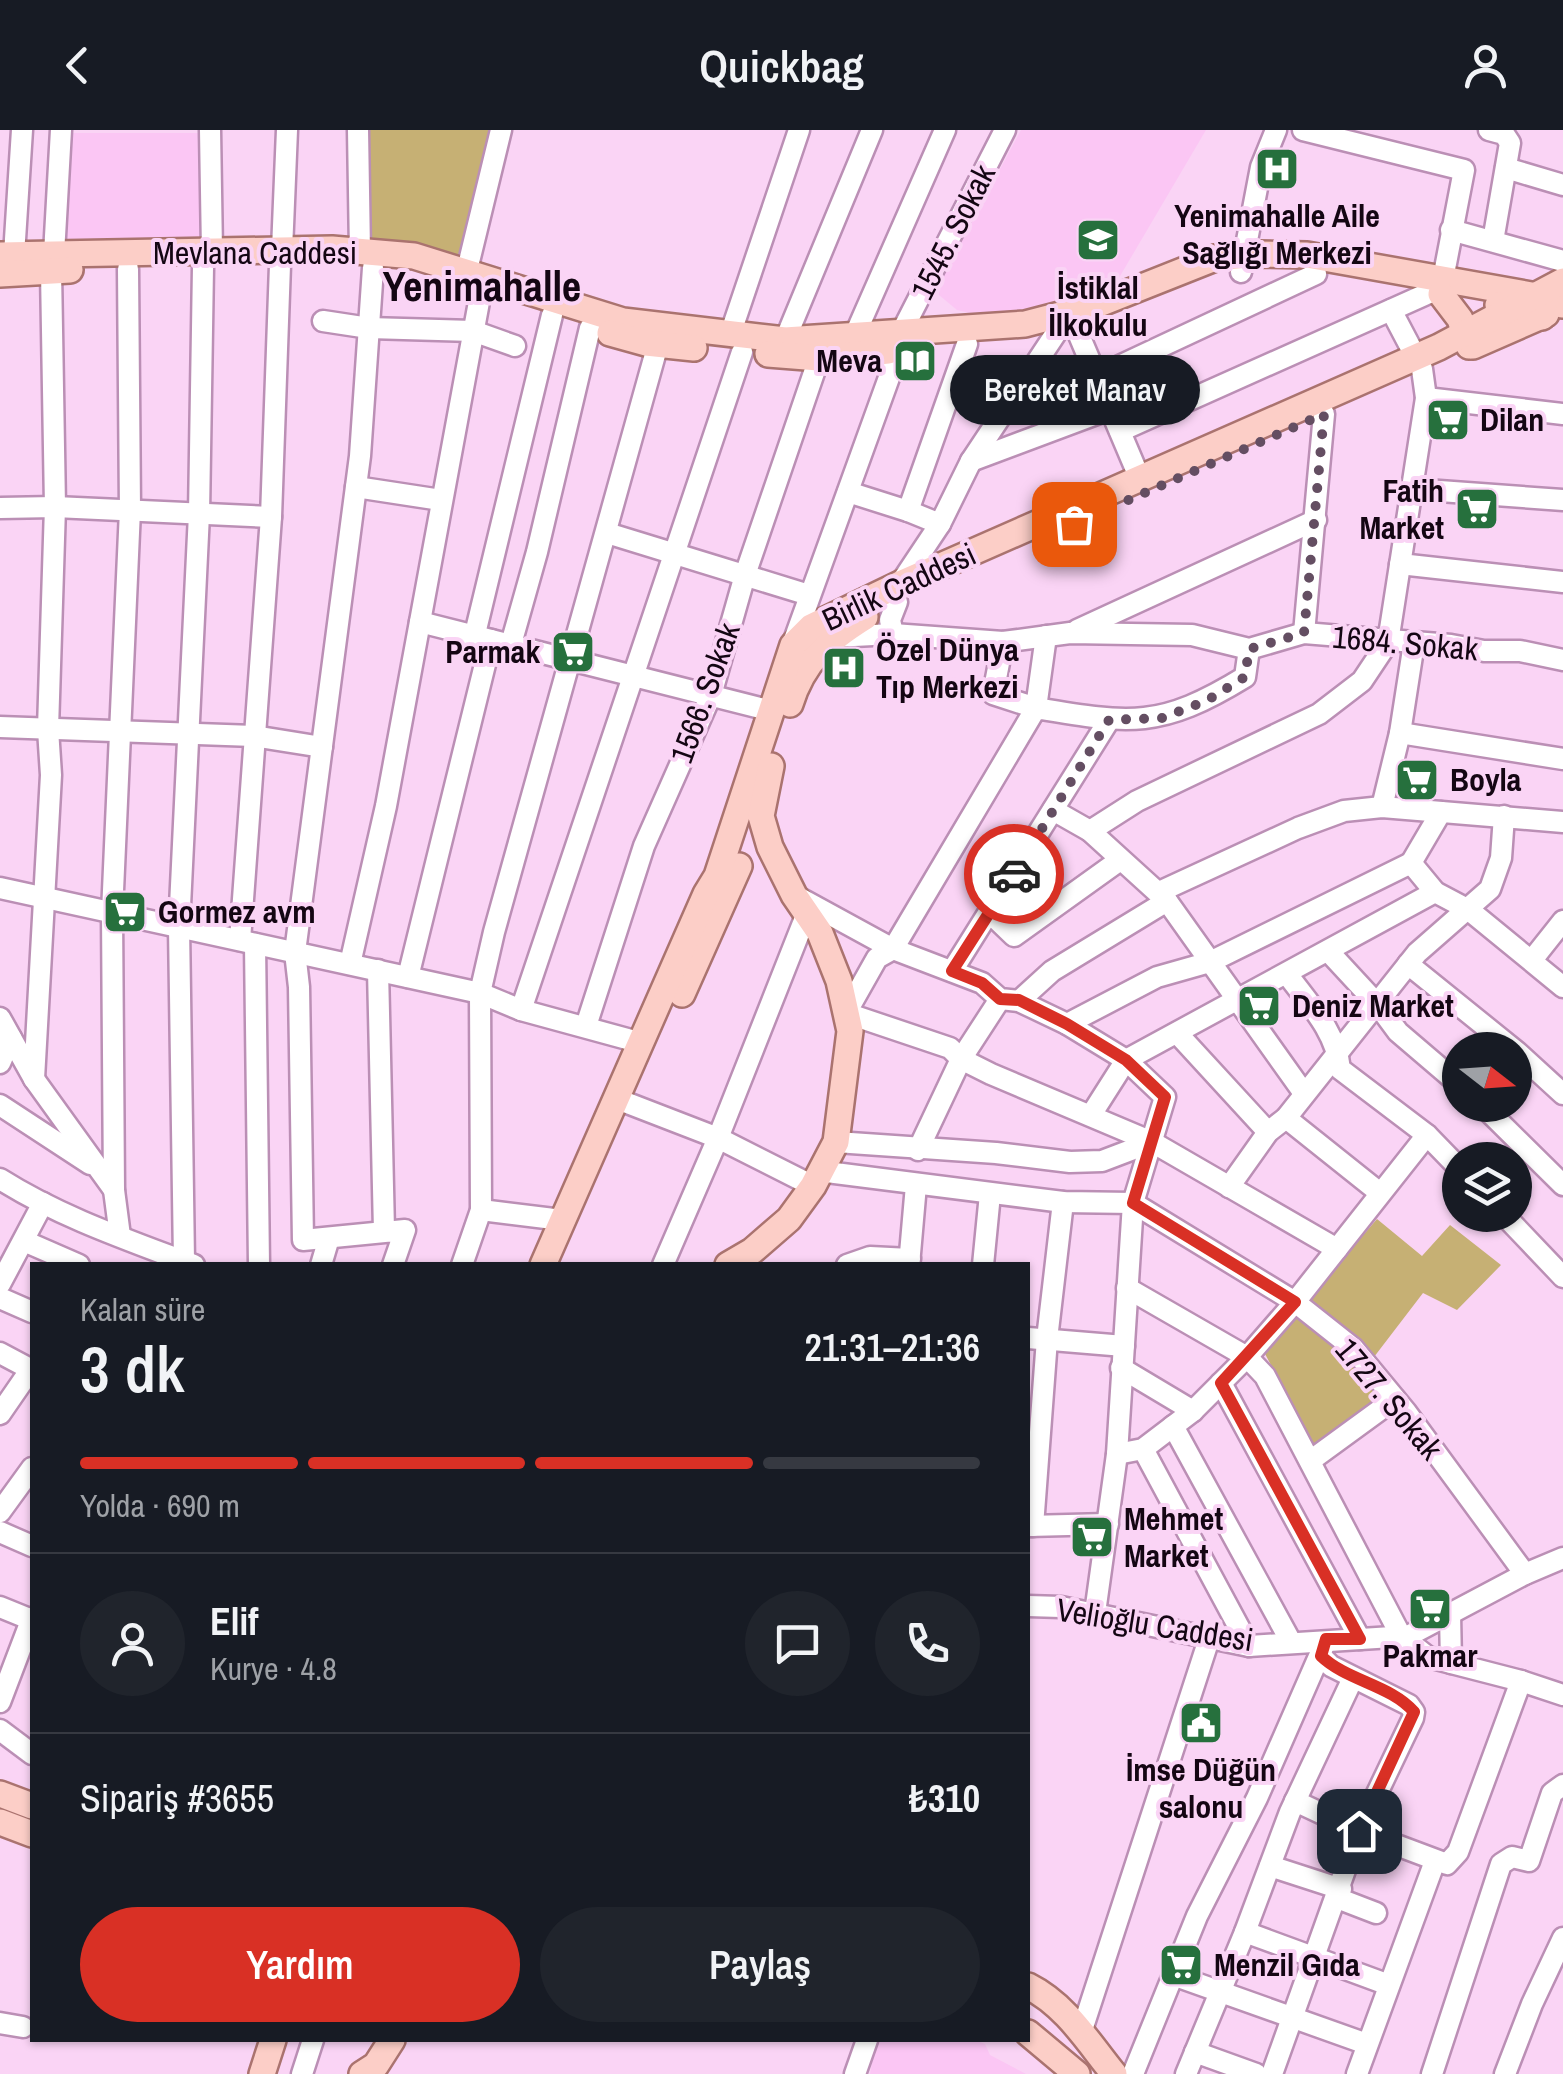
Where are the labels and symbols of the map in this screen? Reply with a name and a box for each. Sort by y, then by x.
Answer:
hospital icon: Yenimahalle Aile Sağlığı Merkezi [1254,146,1300,192]
street label: 1545. Sokak [900,156,1005,307]
place label: Yenimahalle Aile Sağlığı Merkezi [1174,194,1380,274]
school or university icon: İstiklal İlkokulu [1075,217,1121,263]
street label: Mevlana Caddesi [153,231,357,274]
district label: Yenimahalle [383,258,581,314]
place label: İstiklal İlkokulu [1048,266,1148,346]
library icon: Meva [892,338,938,384]
place label: Meva [816,339,882,382]
callout: Bereket Manav [949,354,1199,424]
supermarket icon: Dilan [1425,397,1471,443]
place label: Dilan [1480,398,1544,441]
place label: Fatih Market [1359,469,1444,549]
pin [1032,482,1117,567]
supermarket icon: Fatih Market [1454,486,1500,532]
street label: Birlik Caddesi [815,532,983,641]
street label: 1684. Sokak [1331,615,1480,670]
street label: 1566. Sokak [659,616,750,769]
place label: Özel Dünya Tıp Merkezi [876,628,1019,708]
supermarket icon: Parmak [550,629,596,675]
place label: Parmak [445,630,540,673]
hospital icon: Özel Dünya Tıp Merkezi [821,645,867,691]
supermarket icon: Boyla [1394,757,1440,803]
place label: Boyla [1450,758,1522,801]
courier [964,824,1064,924]
supermarket icon: Gormez avm [102,889,148,935]
place label: Gormez avm [158,890,316,933]
supermarket icon: Deniz Market [1236,983,1282,1029]
place label: Deniz Market [1292,984,1454,1027]
north arrow [1442,1032,1532,1122]
street label: 1727. Sokak [1326,1329,1453,1469]
place label: Mehmet Market [1124,1497,1223,1577]
supermarket icon: Mehmet Market [1069,1514,1115,1560]
supermarket icon: Pakmar [1407,1586,1453,1632]
street label: Velioğlu Caddesi [1054,1588,1256,1661]
place label: Pakmar [1383,1634,1478,1677]
public building icon: İmse Düğün salonu [1178,1700,1224,1746]
place label: İmse Düğün salonu [1126,1748,1276,1828]
pin [1317,1789,1402,1874]
supermarket icon: Menzil Gıda [1158,1942,1204,1988]
place label: Menzil Gıda [1214,1943,1360,1986]

